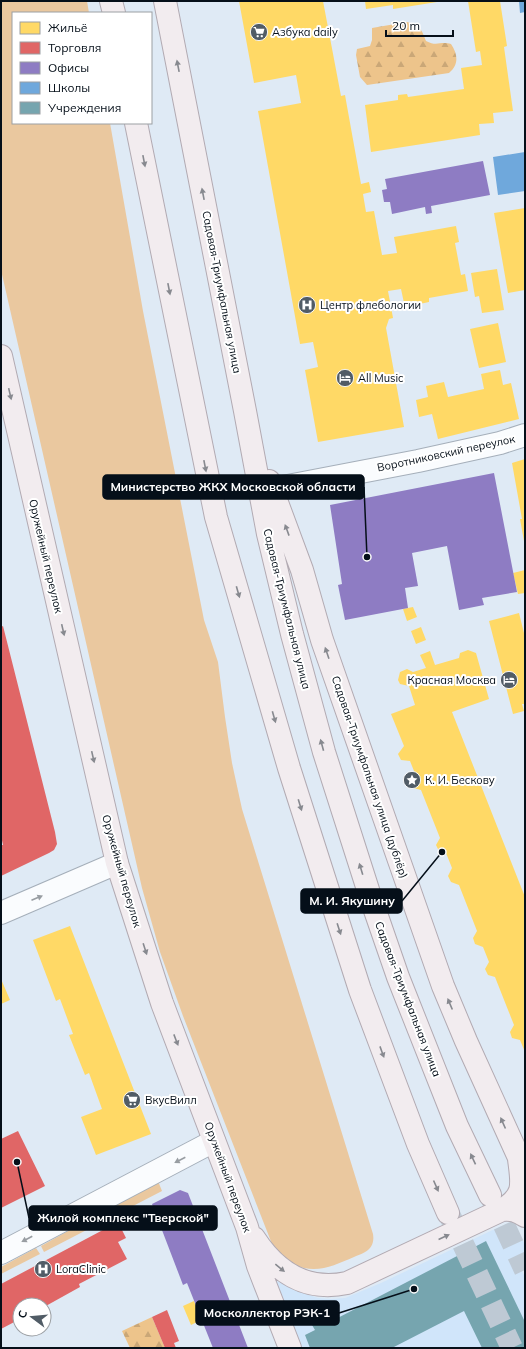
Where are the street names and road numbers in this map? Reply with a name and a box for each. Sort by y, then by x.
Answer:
street label: Садовая-Триумфальная улица [199,210,245,374]
street label: Воротниковский переулок [376,432,516,474]
street label: Оружейный переулок [26,498,66,614]
street label: Садовая-Триумфальная улица [260,527,314,691]
street label: Садовая-Триумфальная улица (дублёр) [329,674,411,880]
street label: Оружейный переулок [99,813,145,929]
street label: Садовая-Триумфальная улица [372,919,444,1079]
street label: Оружейный переулок [201,1120,255,1234]

